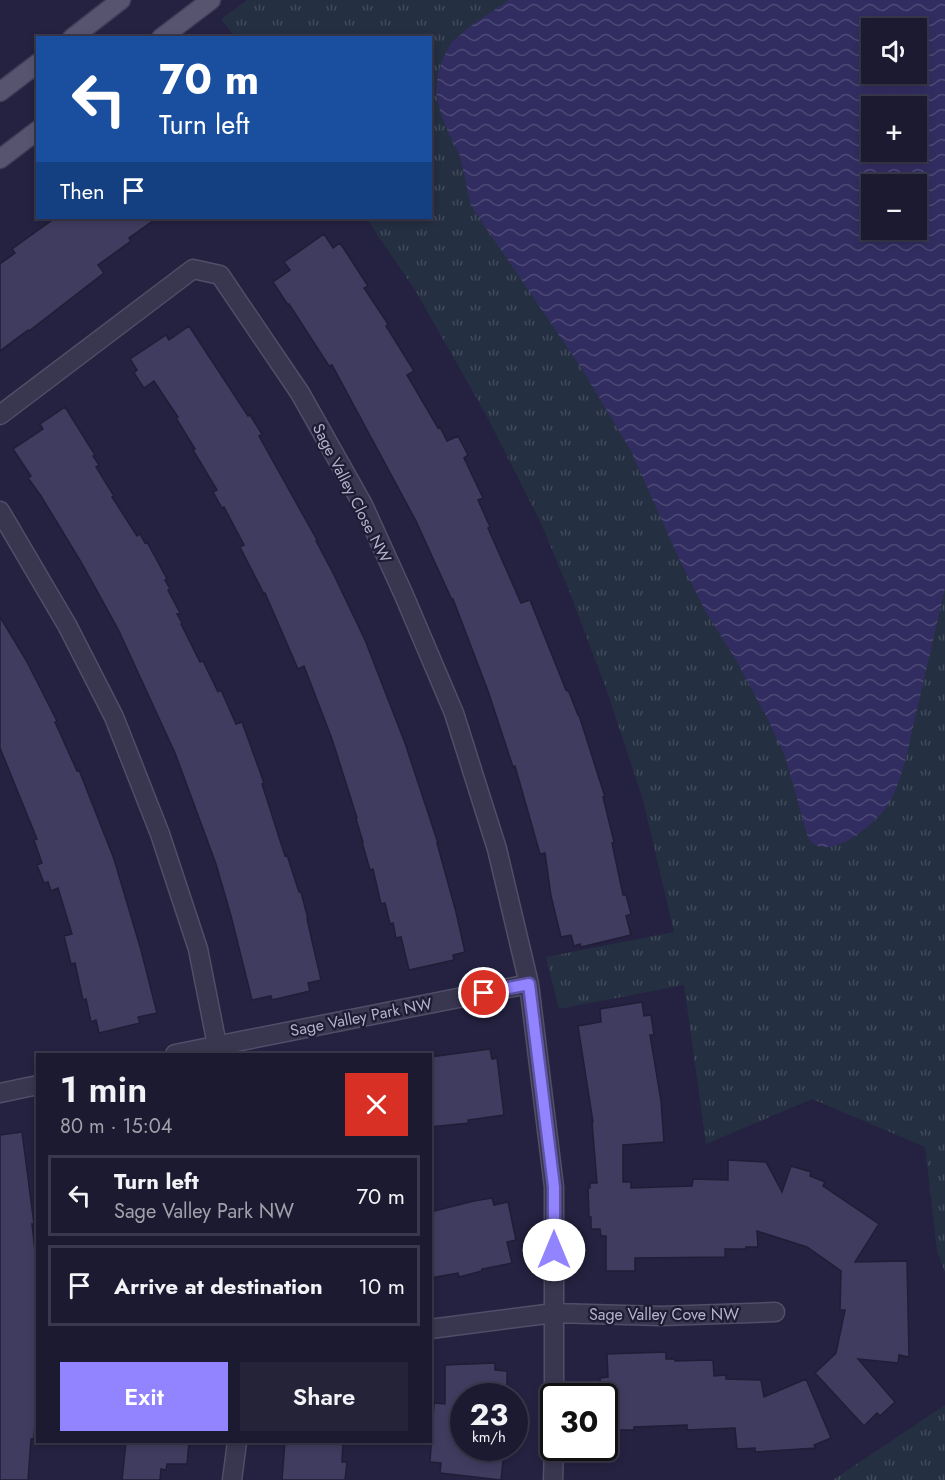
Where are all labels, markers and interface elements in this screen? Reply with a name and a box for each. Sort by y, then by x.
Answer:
map controls [861,18,927,240]
button: sound [861,18,927,84]
text: 70 m [159,49,259,110]
icon: left [60,60,138,138]
button: + [861,96,927,162]
text: Turn left [159,105,249,144]
icon: arrive [117,174,150,207]
button: − [861,174,927,240]
text: Then [60,175,105,207]
street label: Sage Valley Close NW [307,419,397,567]
pin [458,967,509,1018]
icon: arrive [467,976,500,1009]
street label: Sage Valley Park NW [288,992,434,1042]
text: 1 min [60,1063,147,1115]
button: close [345,1073,408,1136]
text: 80 m · 15:04 [60,1112,172,1141]
text: Turn left [114,1165,199,1197]
icon: left [63,1179,96,1212]
text: 70 m [356,1180,405,1212]
text: Sage Valley Park NW [114,1197,294,1226]
position arrow [522,1218,586,1282]
icon: arrive [63,1269,96,1302]
text: Arrive at destination [114,1270,323,1302]
text: 10 m [358,1270,405,1302]
street label: Sage Valley Cove NW [589,1303,739,1326]
button: Exit [60,1362,228,1431]
button: Share [240,1362,408,1431]
speed limit sign: 30 [540,1383,618,1461]
text: 23 [470,1393,508,1436]
text: km/h [472,1426,506,1448]

